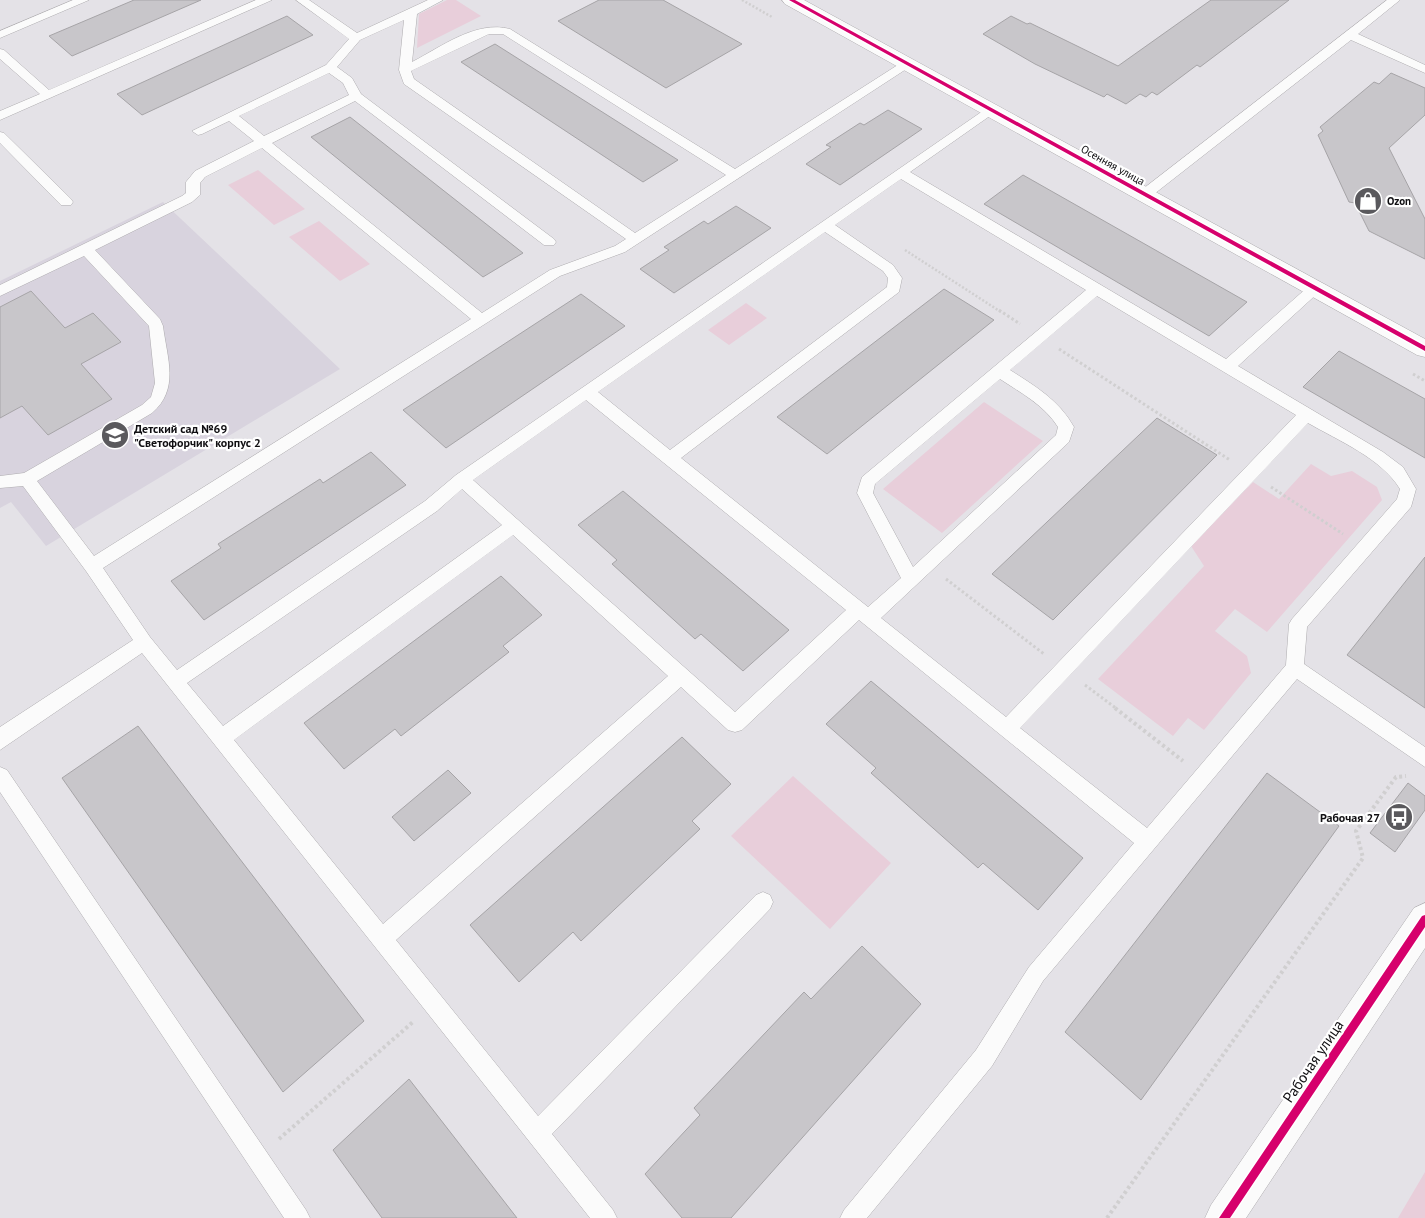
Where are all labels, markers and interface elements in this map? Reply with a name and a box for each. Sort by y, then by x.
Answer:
street label: Осенняя улица [1079,142,1147,188]
shop icon: Ozon [1353,186,1383,216]
place label: Ozon [1387,194,1411,208]
school or university icon: Детский сад №69 "Светофорчик" корпус 2 [100,420,130,450]
place label: Детский сад №69 "Светофорчик" корпус 2 [134,421,261,450]
bus stop icon: Рабочая 27 [1384,802,1414,832]
place label: Рабочая 27 [1320,810,1380,825]
street label: Рабочая улица [1278,1016,1348,1106]

